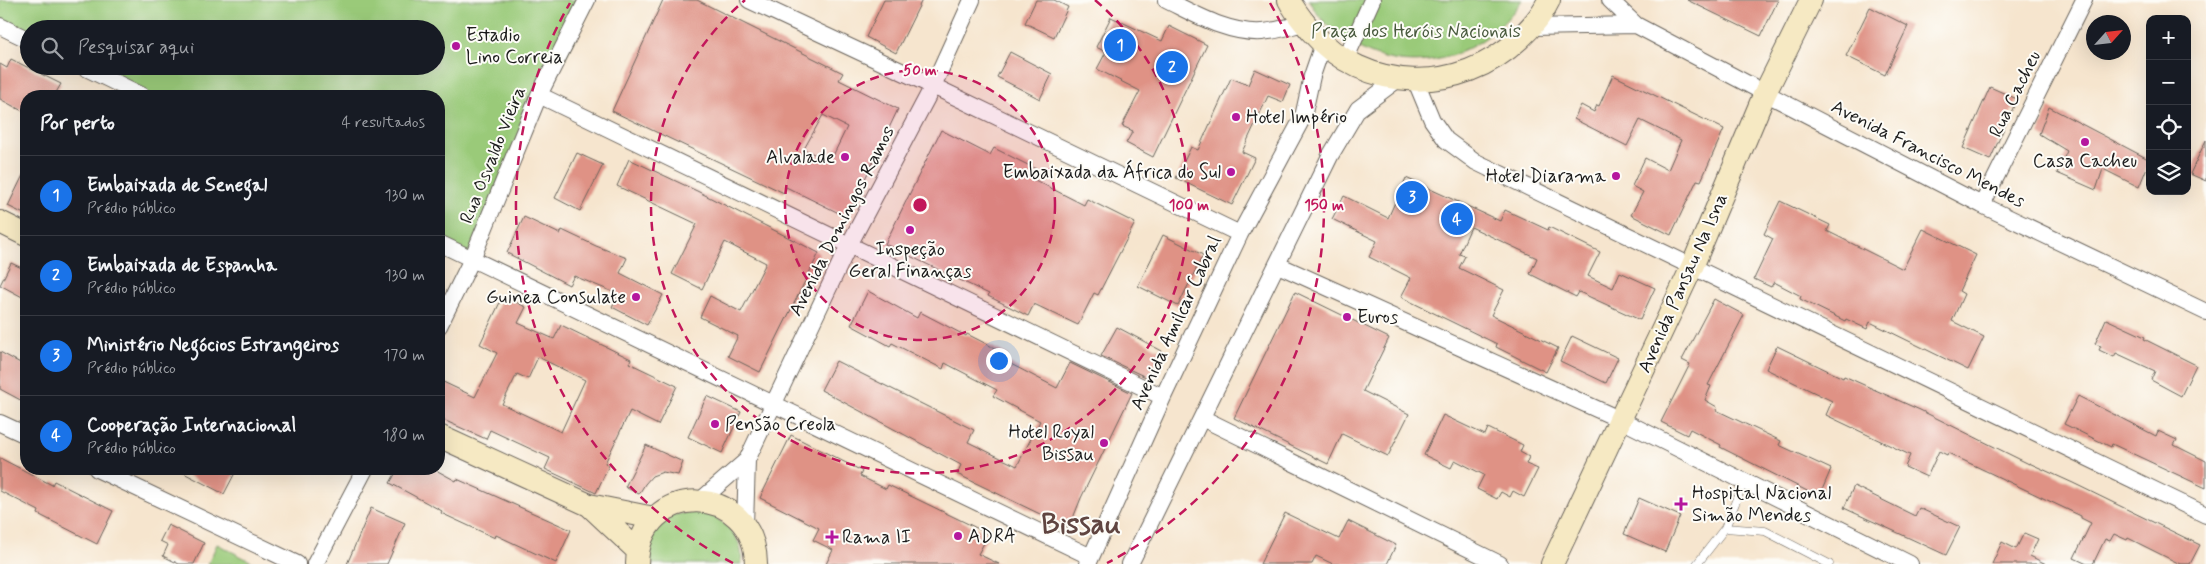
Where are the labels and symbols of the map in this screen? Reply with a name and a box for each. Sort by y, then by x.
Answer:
north arrow [2086,15,2131,60]
park label: Praça dos Heróis Nacionais [1311,19,1521,44]
place label: Estadio Lino Correia [466,23,563,70]
pin: 1 [1104,26,1136,64]
marker: Estadio Lino Correia [450,40,462,52]
street label: Rua Cacheu [1983,46,2047,142]
pin: 2 [1156,48,1188,86]
text: 50 m [903,61,937,81]
street label: Rua Osvaldo Vieira [454,83,532,227]
street label: Avenida Francisco Mendes [1827,94,2030,214]
place label: Hotel Império [1246,105,1347,130]
marker: Hotel Império [1230,111,1242,123]
street label: Avenida Domingos Ramos [783,122,902,321]
marker: Casa Cacheu [2079,136,2091,148]
place label: Alvalade [766,145,835,170]
place label: Casa Cacheu [2033,149,2137,174]
marker: Alvalade [839,151,851,163]
place label: Embaixada da África do Sul [1003,159,1221,185]
place label: Hotel Diarama [1486,164,1607,189]
marker: Embaixada da África do Sul [1225,166,1237,178]
marker: Hotel Diarama [1610,170,1622,182]
pin: 3 [1396,178,1428,216]
street label: Avenida Pansau Na Isna [1632,189,1734,377]
centre of rings [911,196,929,214]
text: 100 m [1169,196,1209,216]
text: 150 m [1304,196,1344,216]
pin: 4 [1441,200,1473,238]
marker: Inspeção Geral Finanças [904,224,916,236]
street label: Avenida Amilcar Cabral [1125,231,1228,414]
place label: Inspeção Geral Finanças [848,237,972,284]
place label: Guinea Consulate [486,285,626,310]
marker: Guinea Consulate [630,291,642,303]
place label: Euros [1357,305,1399,330]
marker: Euros [1341,311,1353,323]
your location [986,348,1012,374]
place label: Pensão Creola [725,412,836,437]
marker: Pensão Creola [709,418,721,430]
place label: Hotel Royal Bissau [1009,420,1094,467]
marker: Hotel Royal Bissau [1098,437,1110,449]
place label: Hospital Nacional Simão Mendes [1692,481,1831,528]
marker: Hospital Nacional Simão Mendes [1674,497,1688,511]
district label: Bissau [1041,506,1121,544]
place label: ADRA [968,524,1016,549]
place label: Rama II [842,525,911,550]
marker: ADRA [952,530,964,542]
marker: Rama II [826,531,838,543]

